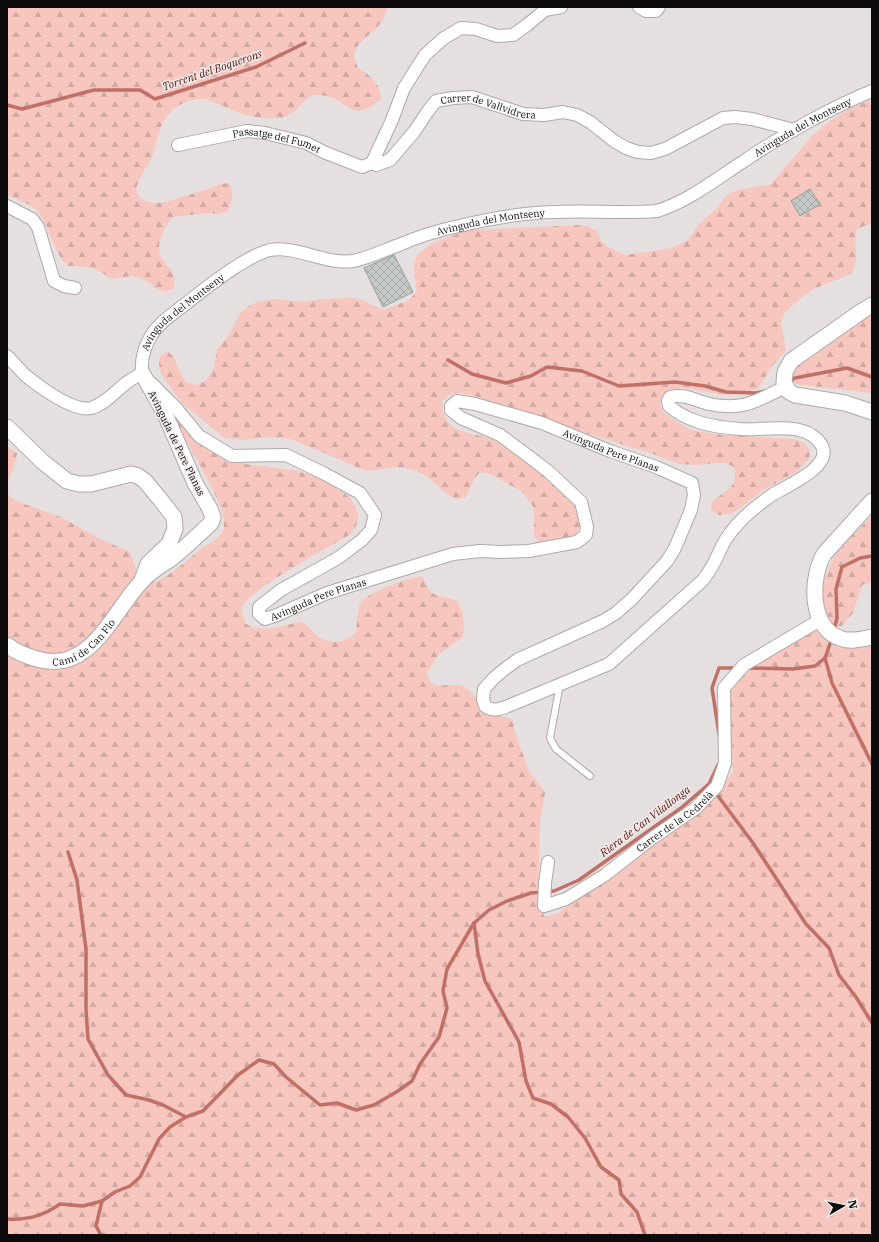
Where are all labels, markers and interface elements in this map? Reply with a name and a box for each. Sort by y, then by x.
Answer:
water label: Torrent del Boquerons [160,46,265,94]
street label: Carrer de Vallvidrera [439,91,537,122]
street label: Avinguda del Montseny [752,94,854,160]
street label: Passatge del Fumet [231,125,323,156]
street label: Avinguda del Montseny [435,206,546,238]
street label: Avinguda del Montseny [139,270,227,353]
street label: Avinguda de Pere Planas [145,388,208,498]
street label: Avinguda Pere Planas [561,426,661,475]
street label: Avinguda Pere Planas [269,575,368,624]
street label: Camí de Can Flo [52,616,118,669]
water label: Riera de Can Vilallonga [596,782,693,860]
street label: Carrer de la Cedrelà [634,788,716,855]
north arrow [823,1186,863,1226]
text: N [845,1199,861,1210]

